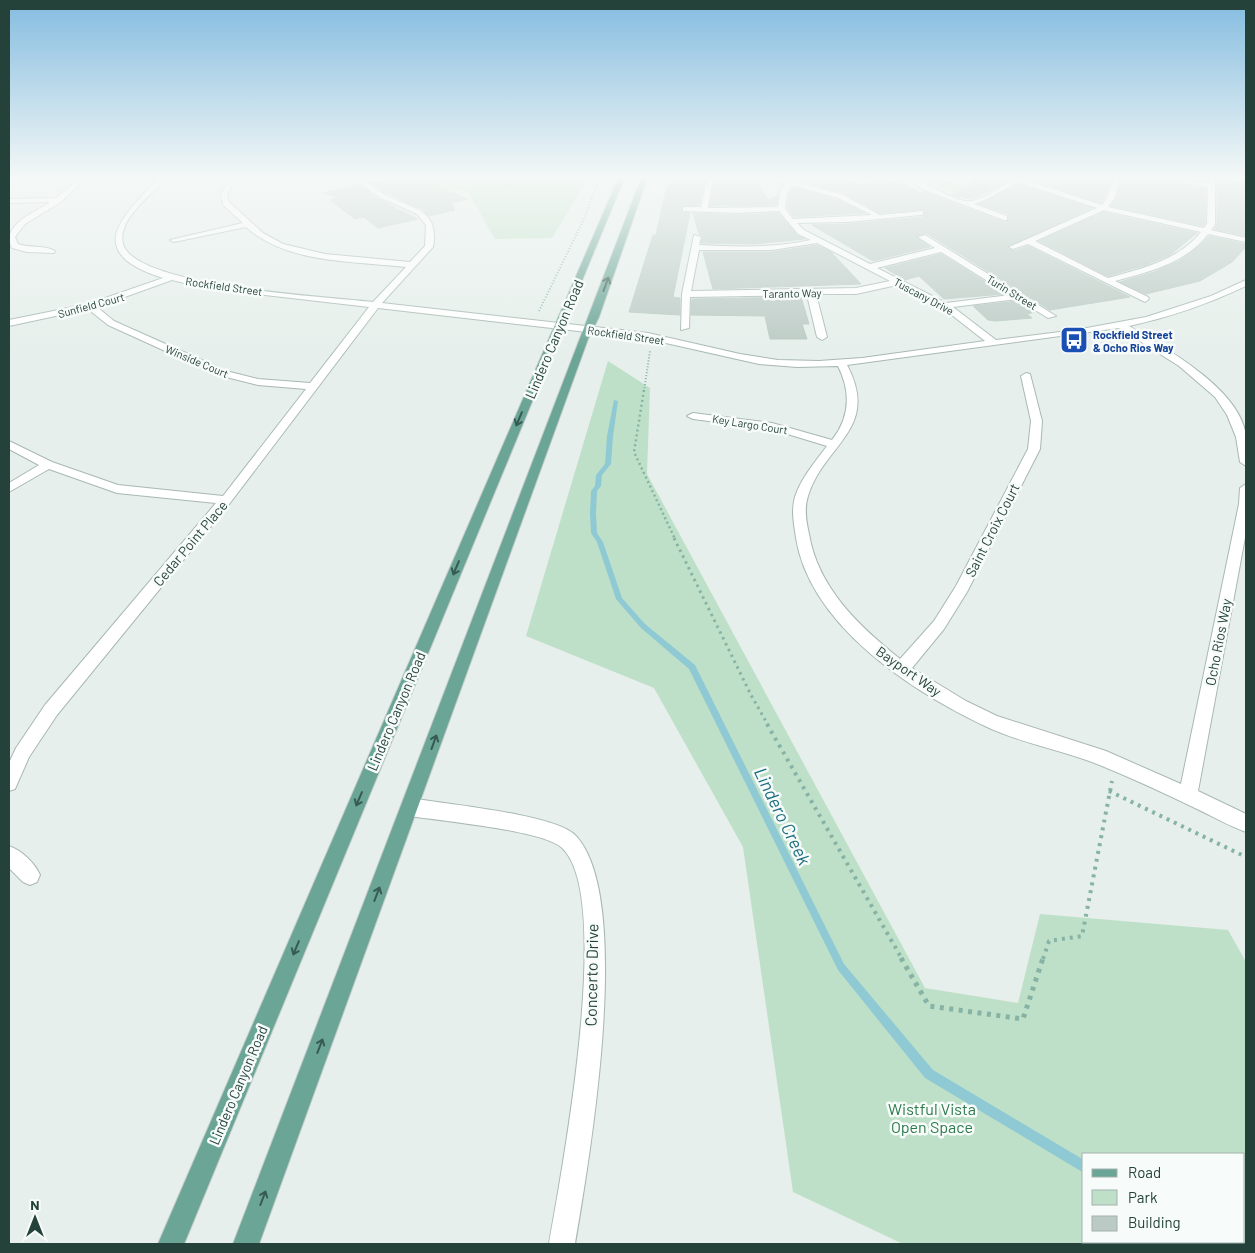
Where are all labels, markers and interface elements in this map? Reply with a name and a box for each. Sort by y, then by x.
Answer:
street label: Turin Street [984,272,1040,312]
street label: Rockfield Street [185,274,263,298]
street label: Tuscany Drive [892,275,956,317]
street label: Lindero Canyon Road [521,277,587,401]
one-way arrow [602,277,611,292]
street label: Taranto Way [762,286,822,300]
street label: Sunfield Court [56,290,126,320]
street label: Rockfield Street [587,323,665,347]
bus stop icon: Rockfield Street & Ocho Rios Way [1059,325,1089,355]
place label: Rockfield Street & Ocho Rios Way [1093,328,1174,354]
street label: Winside Court [163,342,231,380]
one-way arrow [514,411,524,426]
street label: Key Largo Court [711,412,789,436]
street label: Saint Croix Court [961,480,1023,580]
street label: Cedar Point Place [149,497,231,589]
one-way arrow [451,560,460,575]
street label: Ocho Rios Way [1201,597,1235,687]
street label: Bayport Way [873,642,945,700]
street label: Lindero Canyon Road [363,649,429,773]
one-way arrow [430,735,439,750]
water label: Lindero Creek [750,764,816,869]
one-way arrow [353,791,363,806]
one-way arrow [373,887,382,902]
street label: Concerto Drive [581,923,601,1027]
one-way arrow [290,941,299,956]
street label: Lindero Canyon Road [205,1023,271,1147]
one-way arrow [316,1039,325,1055]
park label: Wistful Vista Open Space [888,1099,976,1136]
legend [1082,1153,1245,1243]
text: Road [1128,1163,1161,1181]
text: Park [1128,1188,1158,1206]
one-way arrow [259,1191,268,1206]
north arrow [10,1193,60,1243]
text: N [30,1196,40,1213]
text: Building [1128,1213,1181,1231]

